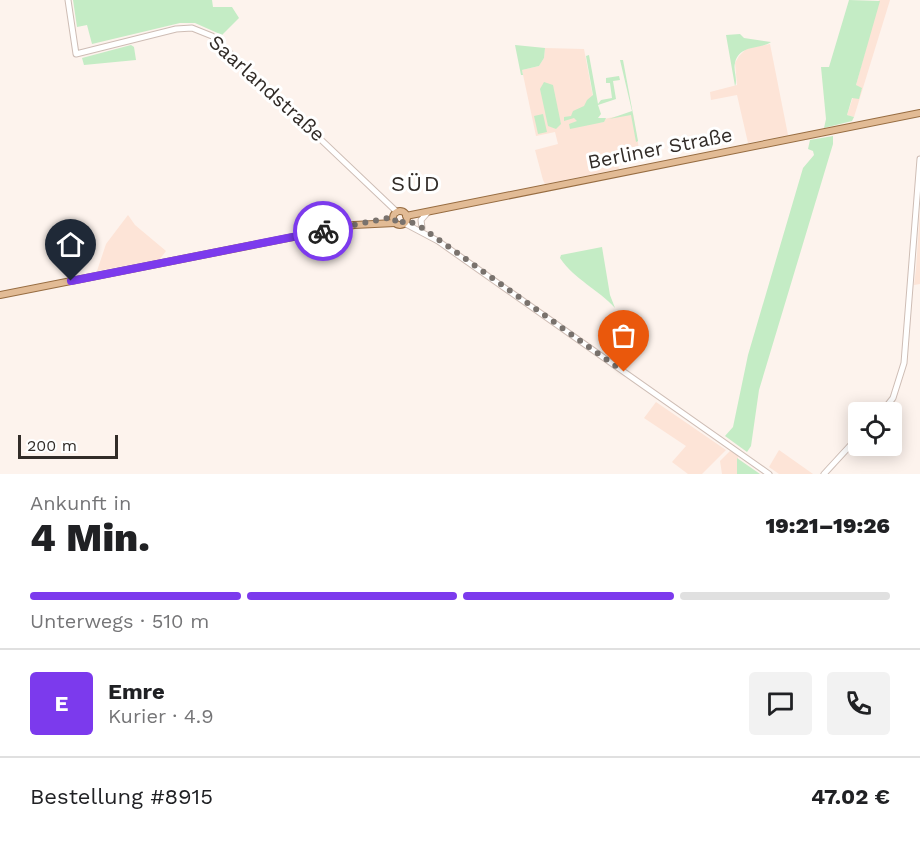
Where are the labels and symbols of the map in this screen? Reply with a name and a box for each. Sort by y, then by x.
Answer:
street label: Saarlandstraße [204,30,330,146]
street label: Berliner Straße [586,122,734,174]
district label: SÜD [391,171,441,196]
courier [293,201,353,261]
pin [45,219,96,281]
pin [598,310,649,372]
scale bar [18,432,118,460]

